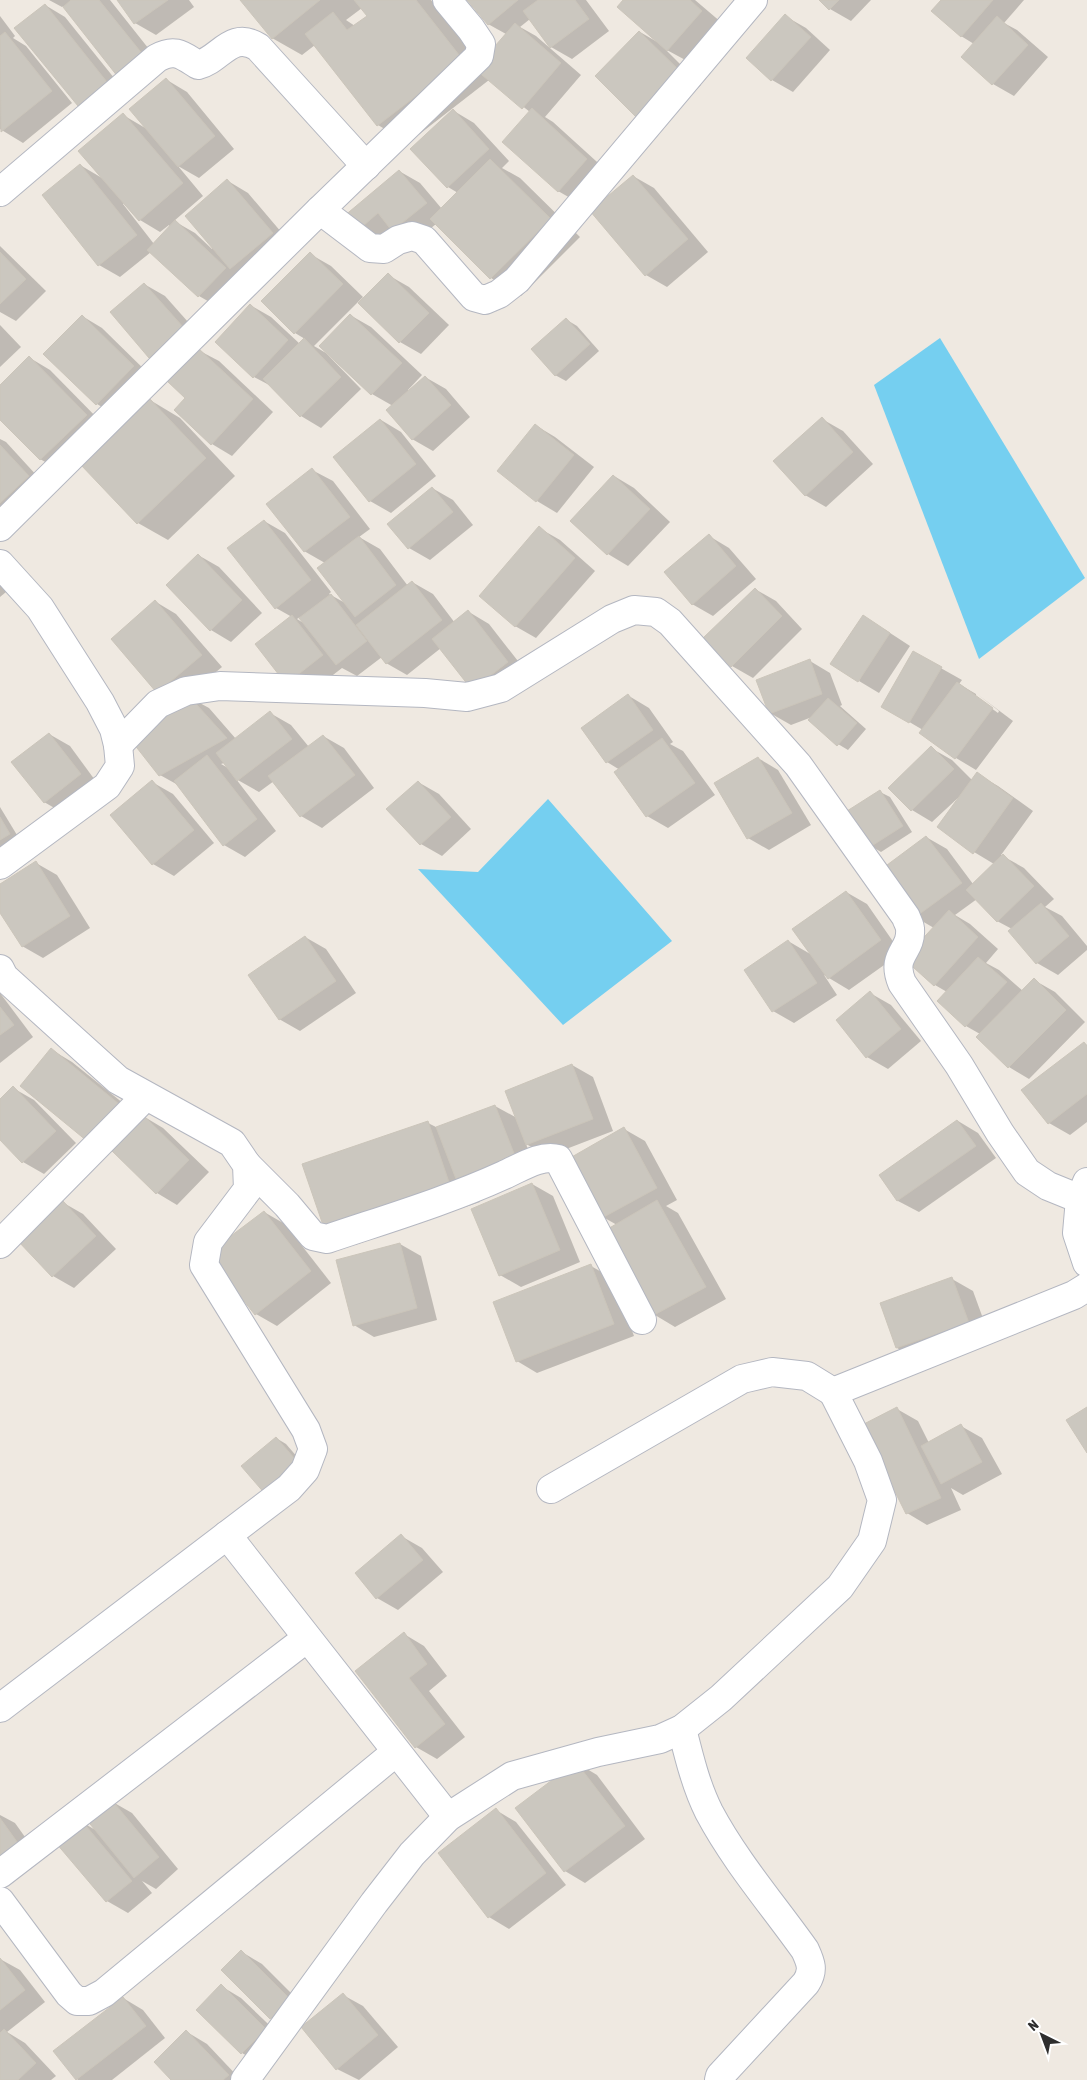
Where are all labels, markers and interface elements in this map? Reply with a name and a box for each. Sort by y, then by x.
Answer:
north arrow [1017,2010,1067,2060]
text: N [1025,2017,1042,2034]

